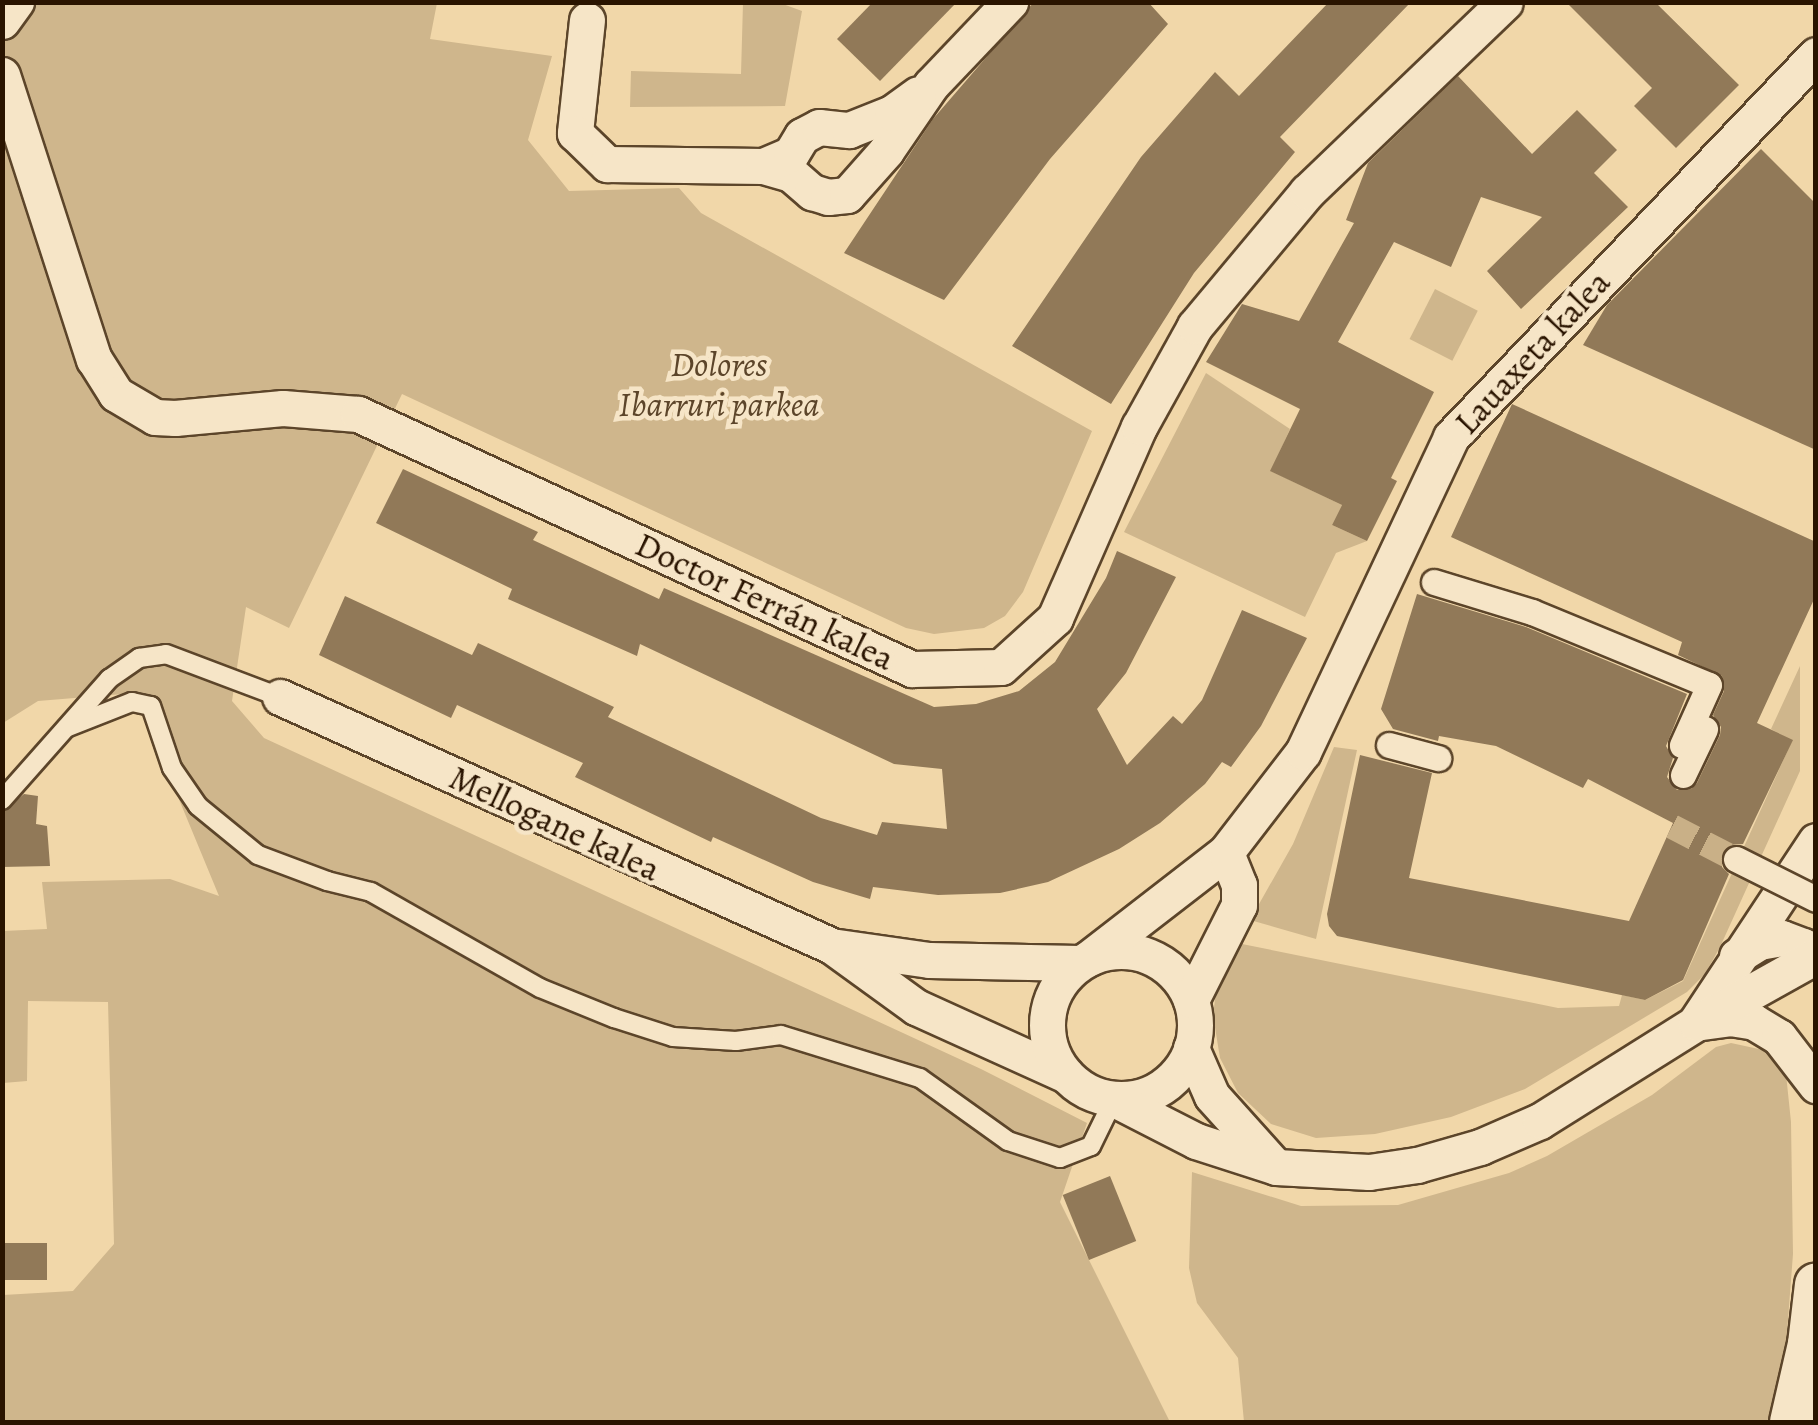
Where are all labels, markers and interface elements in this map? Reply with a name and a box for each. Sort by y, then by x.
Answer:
street label: Lauaxeta kalea [1445,261,1619,443]
park label: Dolores Ibarruri parkea [619,343,819,425]
street label: Doctor Ferrán kalea [629,523,901,679]
street label: Mellogane kalea [443,756,667,890]

